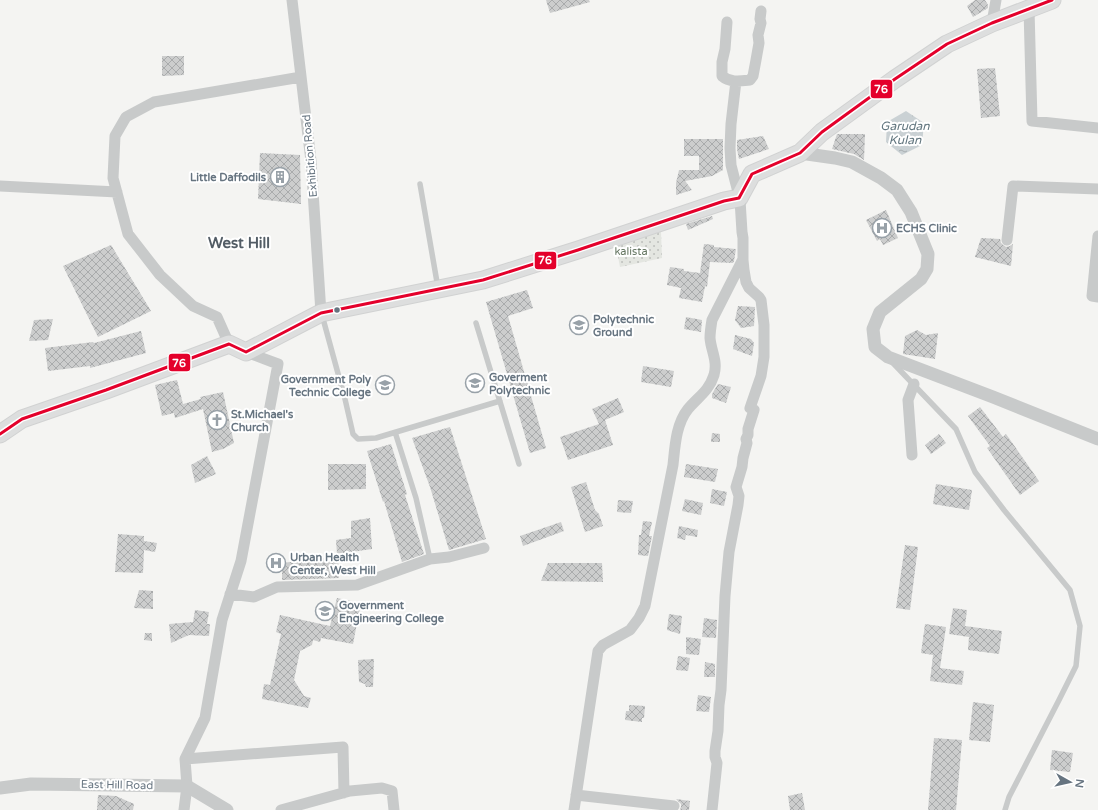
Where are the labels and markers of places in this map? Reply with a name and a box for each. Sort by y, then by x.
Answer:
building icon: Little Daffodils [269,166,291,188]
place label: Little Daffodils [190,171,267,184]
hospital icon: ECHS Clinic [871,217,893,239]
place label: ECHS Clinic [896,222,957,235]
unlabelled marker [332,305,342,315]
place label: Polytechnic Ground [593,313,654,339]
school or university icon: Polytechnic Ground [568,314,590,336]
place label: Goverment Polytechnic [489,371,550,398]
school or university icon: Goverment Polytechnic [464,372,486,394]
place label: Government Poly Technic College [281,373,372,400]
school or university icon: Government Poly Technic College [374,374,396,396]
place label: St.Michael's Church [231,408,294,434]
church icon: St.Michael's Church [206,409,228,431]
place label: Urban Health Center, West Hill [290,551,376,577]
hospital icon: Urban Health Center, West Hill [265,552,287,574]
place label: Government Engineering College [339,599,445,626]
school or university icon: Government Engineering College [314,600,336,622]

